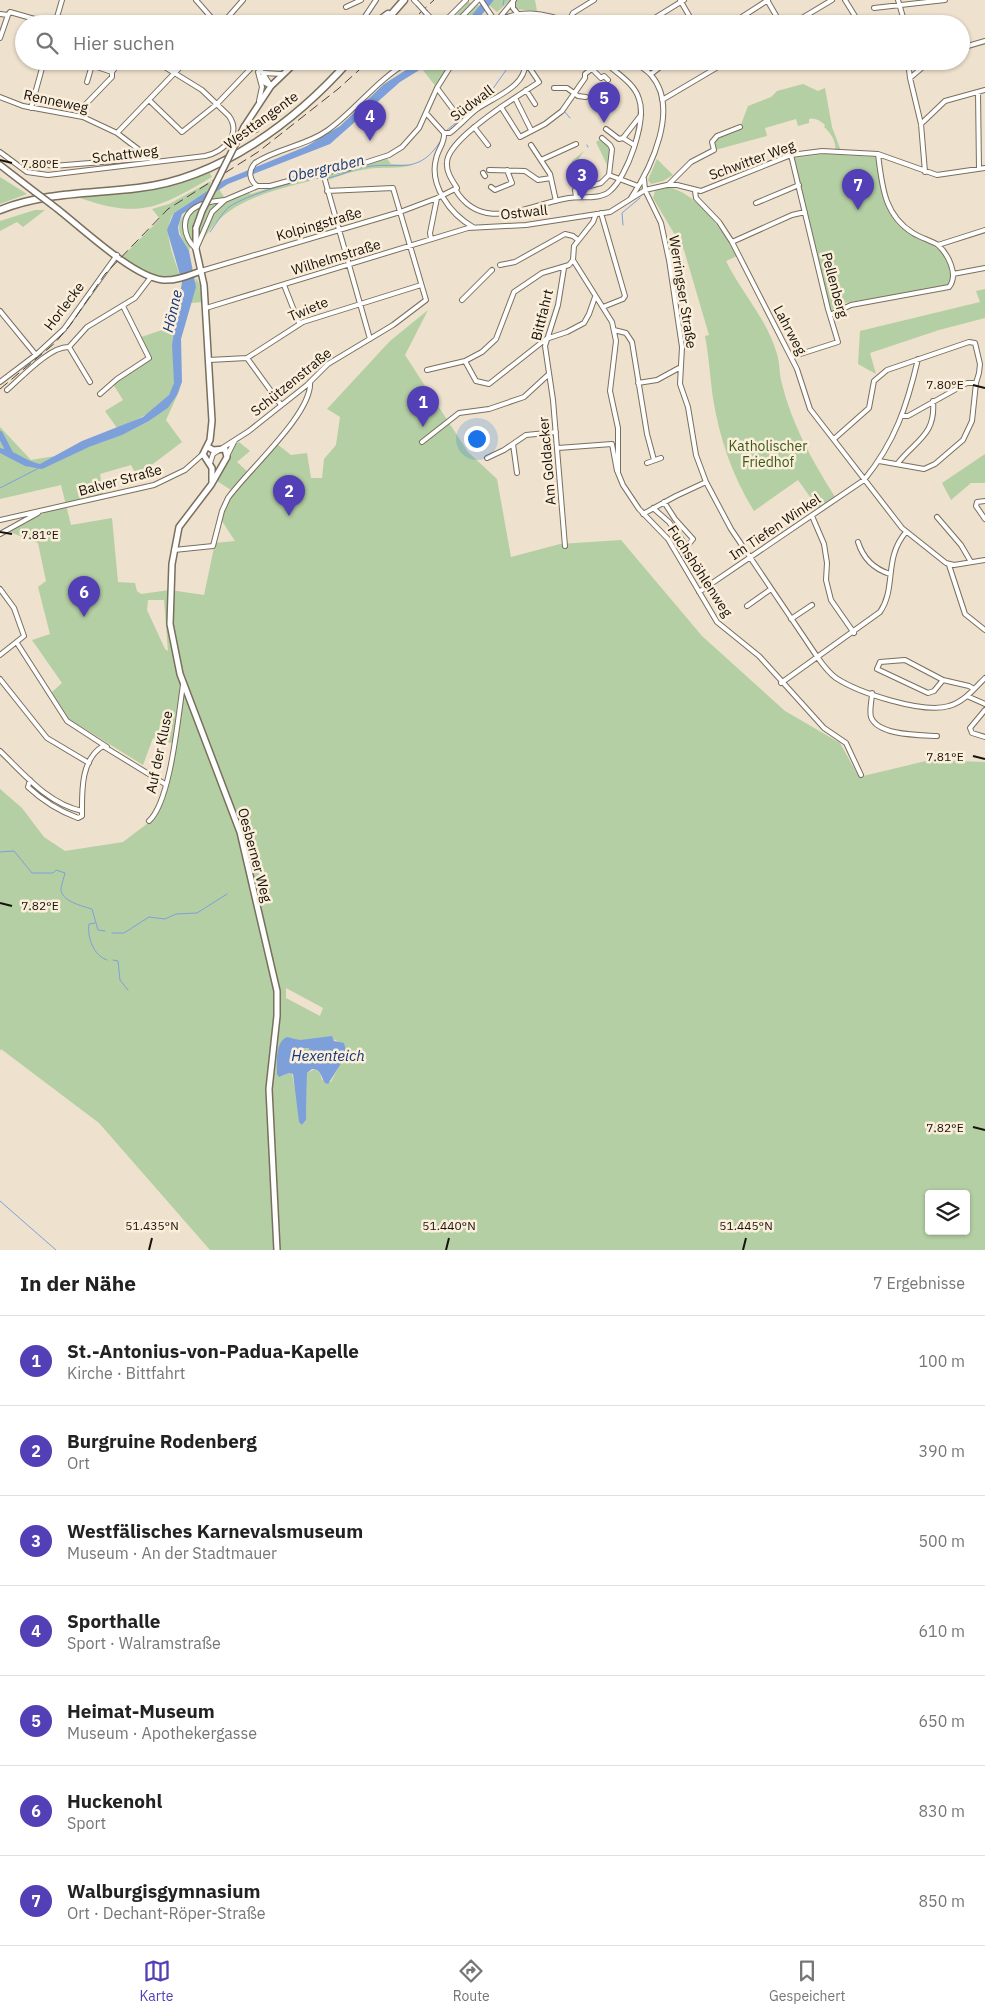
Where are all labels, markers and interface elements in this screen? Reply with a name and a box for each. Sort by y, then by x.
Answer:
search box [15,15,970,70]
icon: search [33,29,61,57]
text: Hier suchen [73,31,175,55]
street label: Südwall [447,81,497,125]
pin: 5 [588,82,620,123]
street label: Renneweg [22,85,91,117]
street label: Westtangente [220,87,302,153]
pin: 4 [354,100,386,141]
street label: Schwitter Weg [706,136,798,184]
street label: Schattweg [91,141,159,167]
water label: Obergraben [286,150,366,186]
text: 7.80°E [21,156,59,171]
pin: 3 [566,159,598,200]
pin: 7 [842,169,874,210]
street label: Ostwall [500,201,549,223]
street label: Kolpingstraße [274,203,364,245]
street label: Werringser Straße [665,234,701,350]
street label: Wilhelmstraße [289,235,383,279]
street label: Pellenberg [818,250,853,320]
street label: Horlecke [40,278,88,334]
street label: Bittfahrt [527,287,557,343]
water label: Hönne [158,288,186,334]
street label: Twiete [285,292,331,325]
street label: Lahrweg [770,302,811,358]
street label: Schützenstraße [247,344,335,420]
text: 7.80°E [926,377,964,392]
pin: 1 [407,386,439,427]
street label: Am Goldacker [534,416,560,506]
your location [464,426,490,452]
park label: Katholischer Friedhof [729,437,807,471]
street label: Balver Straße [76,460,164,500]
pin: 2 [273,475,305,516]
street label: Im Tiefen Winkel [726,490,824,564]
street label: Fuchshöhlenweg [664,522,737,621]
text: 7.81°E [21,527,59,542]
pin: 6 [68,576,100,617]
street label: Auf der Kluse [141,709,177,795]
text: 7.81°E [926,749,964,764]
street label: Oesberner Weg [234,806,276,905]
text: 7.82°E [21,898,59,913]
water label: Hexenteich [291,1046,365,1065]
text: 7.82°E [926,1120,964,1135]
map controls [925,1190,970,1235]
button: layers [925,1190,970,1235]
text: 51.435°N [125,1218,179,1233]
text: 51.440°N [422,1218,476,1233]
text: 51.445°N [719,1218,773,1233]
text: In der Nähe [20,1269,136,1297]
text: 7 Ergebnisse [873,1273,965,1293]
text: St.-Antonius-von-Padua-Kapelle [67,1339,359,1363]
text: 1 [31,1351,41,1371]
text: 100 m [918,1351,965,1371]
text: Kirche · Bittfahrt [67,1363,185,1383]
text: Burgruine Rodenberg [67,1429,257,1453]
text: 2 [31,1441,41,1461]
text: 390 m [918,1441,965,1461]
text: Ort [67,1453,90,1473]
text: Westfälisches Karnevalsmuseum [67,1519,363,1543]
text: 3 [31,1531,41,1551]
text: 500 m [918,1531,965,1551]
text: Museum · An der Stadtmauer [67,1543,277,1563]
text: Sporthalle [67,1609,160,1633]
text: 4 [31,1621,41,1641]
text: 610 m [918,1621,965,1641]
text: Sport · Walramstraße [67,1633,221,1653]
text: Heimat-Museum [67,1699,215,1723]
text: 5 [31,1711,41,1731]
text: 650 m [918,1711,965,1731]
text: Museum · Apothekergasse [67,1723,257,1743]
text: Huckenohl [67,1789,162,1813]
text: 6 [31,1801,41,1821]
text: 830 m [918,1801,965,1821]
text: Sport [67,1813,106,1833]
text: Walburgisgymnasium [67,1879,260,1903]
text: 7 [31,1891,41,1911]
text: 850 m [918,1891,965,1911]
text: Ort · Dechant-Röper-Straße [67,1903,266,1923]
tab: Karte [140,1957,174,2005]
tab: Route [453,1957,490,2005]
tab: Gespeichert [769,1957,845,2005]

